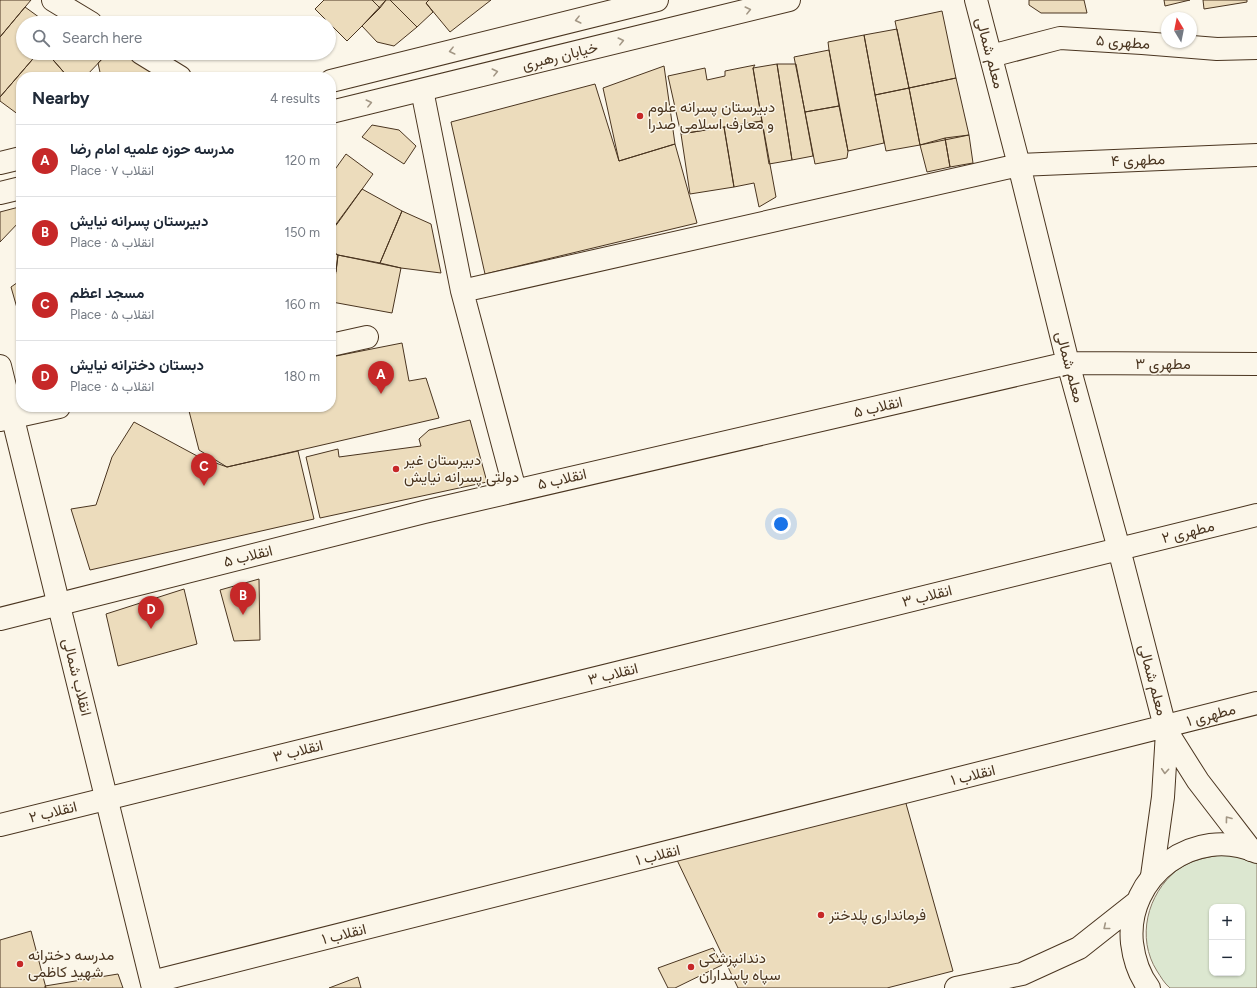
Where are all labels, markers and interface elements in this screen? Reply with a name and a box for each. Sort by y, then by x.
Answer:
one-way arrow [744,6,751,15]
north arrow [1161,12,1197,48]
one-way arrow [575,15,582,23]
street label: معلم شمالی [971,15,1008,91]
search box [16,16,336,60]
icon: search [30,27,52,49]
text: Search here [62,29,142,47]
street label: مطهری ۵ [1095,31,1151,54]
one-way arrow [618,37,625,46]
street label: خیابان رهبری [520,38,600,75]
one-way arrow [449,46,456,55]
one-way arrow [491,68,498,77]
text: Nearby [32,88,90,108]
text: 4 results [270,91,320,106]
place label: دبیرستان پسرانه علوم و معارف اسلامی صدرا [648,98,775,134]
one-way arrow [365,99,372,108]
marker: دبیرستان پسرانه علوم و معارف اسلامی صدرا [635,111,645,121]
text: مدرسه حوزه علمیه امام رضا [70,140,235,158]
street label: مطهری ۴ [1111,150,1165,171]
text: A [40,153,50,168]
text: 120 m [285,153,320,168]
text: Place · انقلاب ۷ [70,163,154,178]
text: دبیرستان پسرانه نیایش [70,212,208,230]
text: B [41,225,49,240]
text: 150 m [285,225,320,240]
text: Place · انقلاب ۵ [70,235,154,250]
text: مسجد اعظم [70,284,144,302]
text: C [40,297,50,312]
text: 160 m [285,297,320,312]
text: Place · انقلاب ۵ [70,307,154,322]
street label: معلم شمالی [1051,329,1088,405]
street label: مطهری ۳ [1135,355,1191,374]
text: دبستان دخترانه نیایش [70,356,204,374]
pin: A [368,361,394,394]
text: D [40,369,50,384]
text: 180 m [284,369,320,384]
text: Place · انقلاب ۵ [70,379,154,394]
street label: انقلاب ۵ [852,393,904,421]
place label: دبیرستان غیر دولتی پسرانه نیایش [403,451,519,487]
pin: C [191,453,217,486]
marker: دبیرستان غیر دولتی پسرانه نیایش [391,464,401,474]
street label: انقلاب ۵ [536,465,588,493]
your location [771,514,791,534]
street label: مطهری ۲ [1160,517,1216,548]
street label: انقلاب ۵ [222,541,274,571]
street label: انقلاب ۳ [900,581,954,611]
pin: B [230,582,256,615]
pin: D [138,596,164,629]
street label: انقلاب شمالی [58,636,95,718]
street label: معلم شمالی [1134,642,1171,718]
street label: انقلاب ۳ [586,659,640,689]
street label: مطهری ۱ [1185,700,1238,731]
street label: انقلاب ۳ [271,736,325,766]
street label: انقلاب ۱ [949,761,997,789]
one-way arrow [1160,768,1169,774]
street label: انقلاب ۲ [27,797,79,827]
one-way arrow [1226,816,1233,823]
street label: انقلاب ۱ [634,841,682,869]
map controls [1209,904,1245,976]
button: + [1209,904,1245,940]
place label: فرمانداری پلدختر [828,906,926,925]
marker: فرمانداری پلدختر [816,910,826,920]
street label: انقلاب ۱ [320,920,368,948]
one-way arrow [1103,922,1111,929]
button: − [1209,940,1245,976]
place label: مدرسه دخترانه شهید کاظمی [28,946,114,982]
place label: دندانپزشکی سپاه پاسداران [699,949,781,985]
marker: مدرسه دخترانه شهید کاظمی [15,959,25,969]
marker: دندانپزشکی سپاه پاسداران [686,962,696,972]

